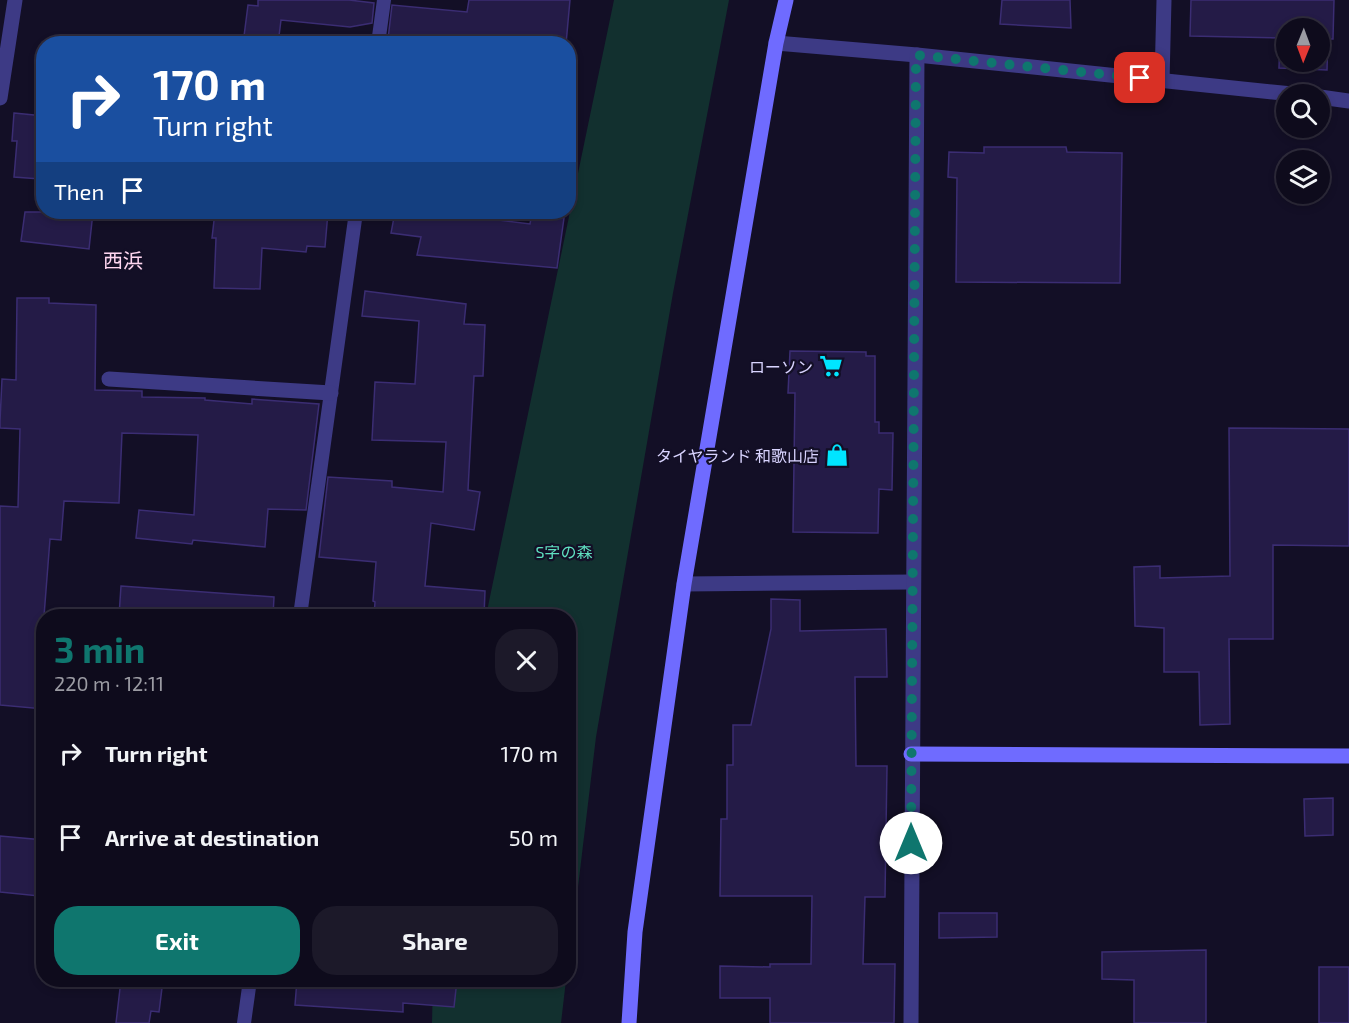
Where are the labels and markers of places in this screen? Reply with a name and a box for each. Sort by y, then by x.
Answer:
pin [1114,52,1165,103]
supermarket icon: ローソン [818,353,844,379]
place label: ローソン [749,357,813,376]
shop icon: タイヤランド 和歌山店 [824,442,850,468]
place label: タイヤランド 和歌山店 [656,446,819,465]

